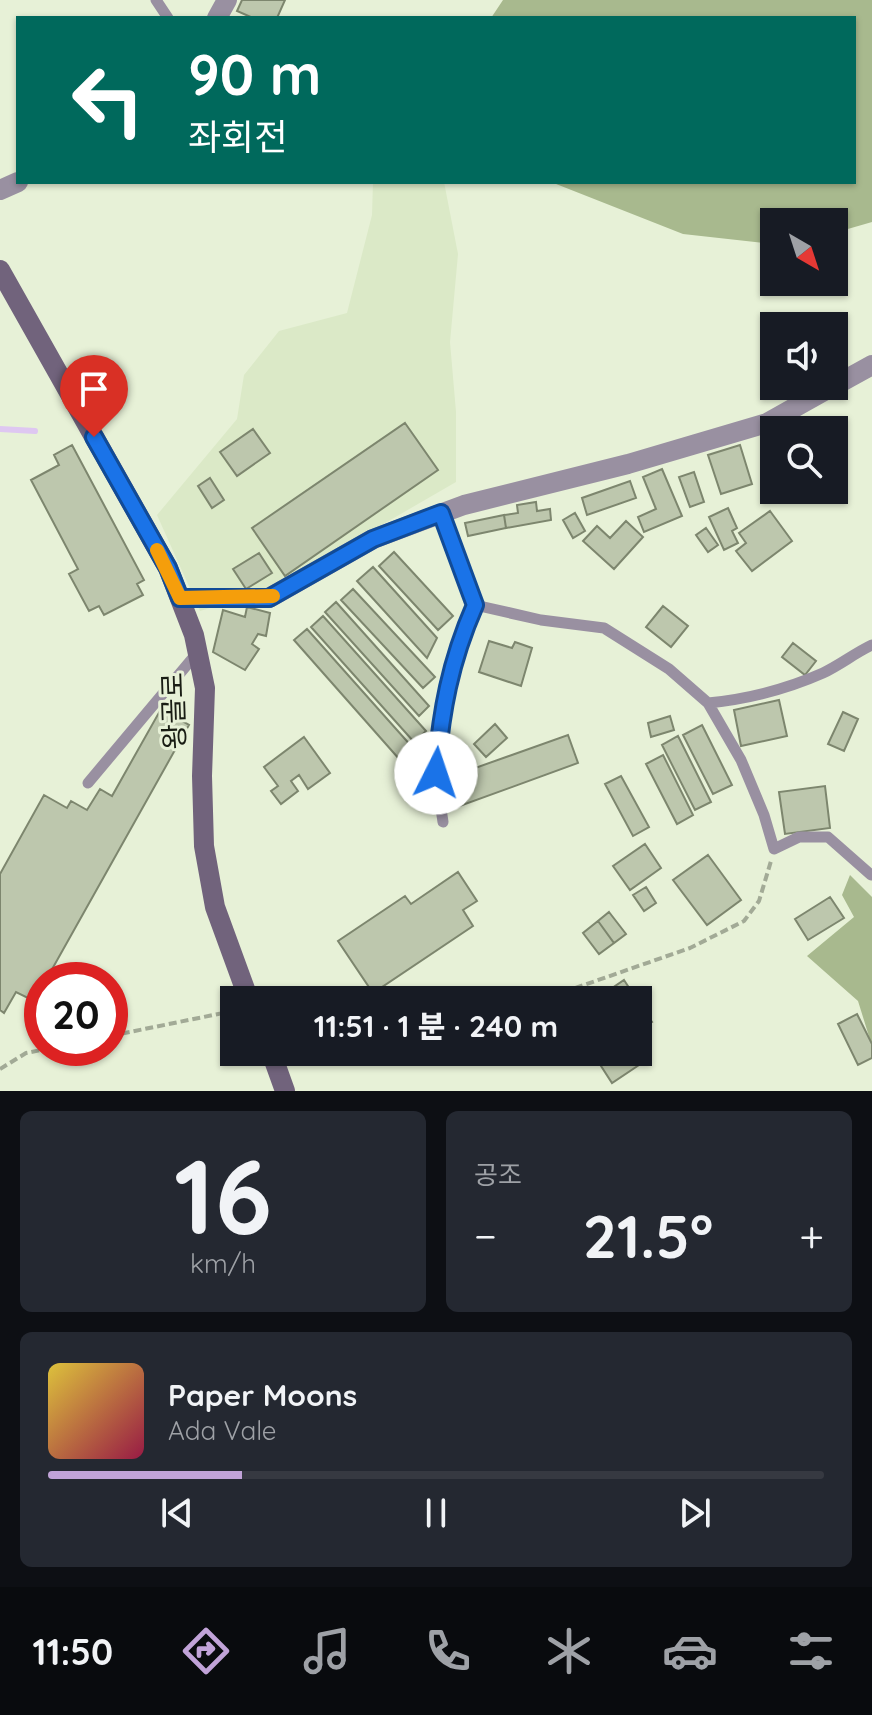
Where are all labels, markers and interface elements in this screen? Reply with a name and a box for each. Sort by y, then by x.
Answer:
text: 90 m [188,39,322,109]
icon: left [56,48,160,152]
text: 좌회전 [188,114,287,159]
north arrow [760,208,848,296]
map controls [760,208,848,504]
button: sound [760,312,848,400]
pin [60,355,128,437]
icon: arrive [72,367,116,411]
button: search [760,416,848,504]
street label: 왕골로 [154,672,192,750]
position arrow [394,731,478,815]
speed limit sign: 20 [24,962,128,1066]
text: 11:51 · 1 분 · 240 m [314,1007,558,1045]
text: 16 [174,1130,272,1260]
text: 공조 [474,1158,522,1191]
text: 21.5° [583,1198,713,1273]
text: − [474,1208,497,1263]
text: + [799,1208,824,1263]
text: km/h [190,1247,256,1280]
text: Paper Moons [168,1376,357,1414]
text: Ada Vale [168,1414,277,1447]
icon: previous [155,1491,199,1535]
icon: pause [414,1491,458,1535]
icon: next [673,1491,717,1535]
icon: directions [178,1623,234,1679]
icon: music [299,1623,355,1679]
icon: phone [420,1623,476,1679]
icon: climate [541,1623,597,1679]
icon: car [662,1623,718,1679]
icon: filters [783,1623,839,1679]
text: 11:50 [33,1629,113,1674]

